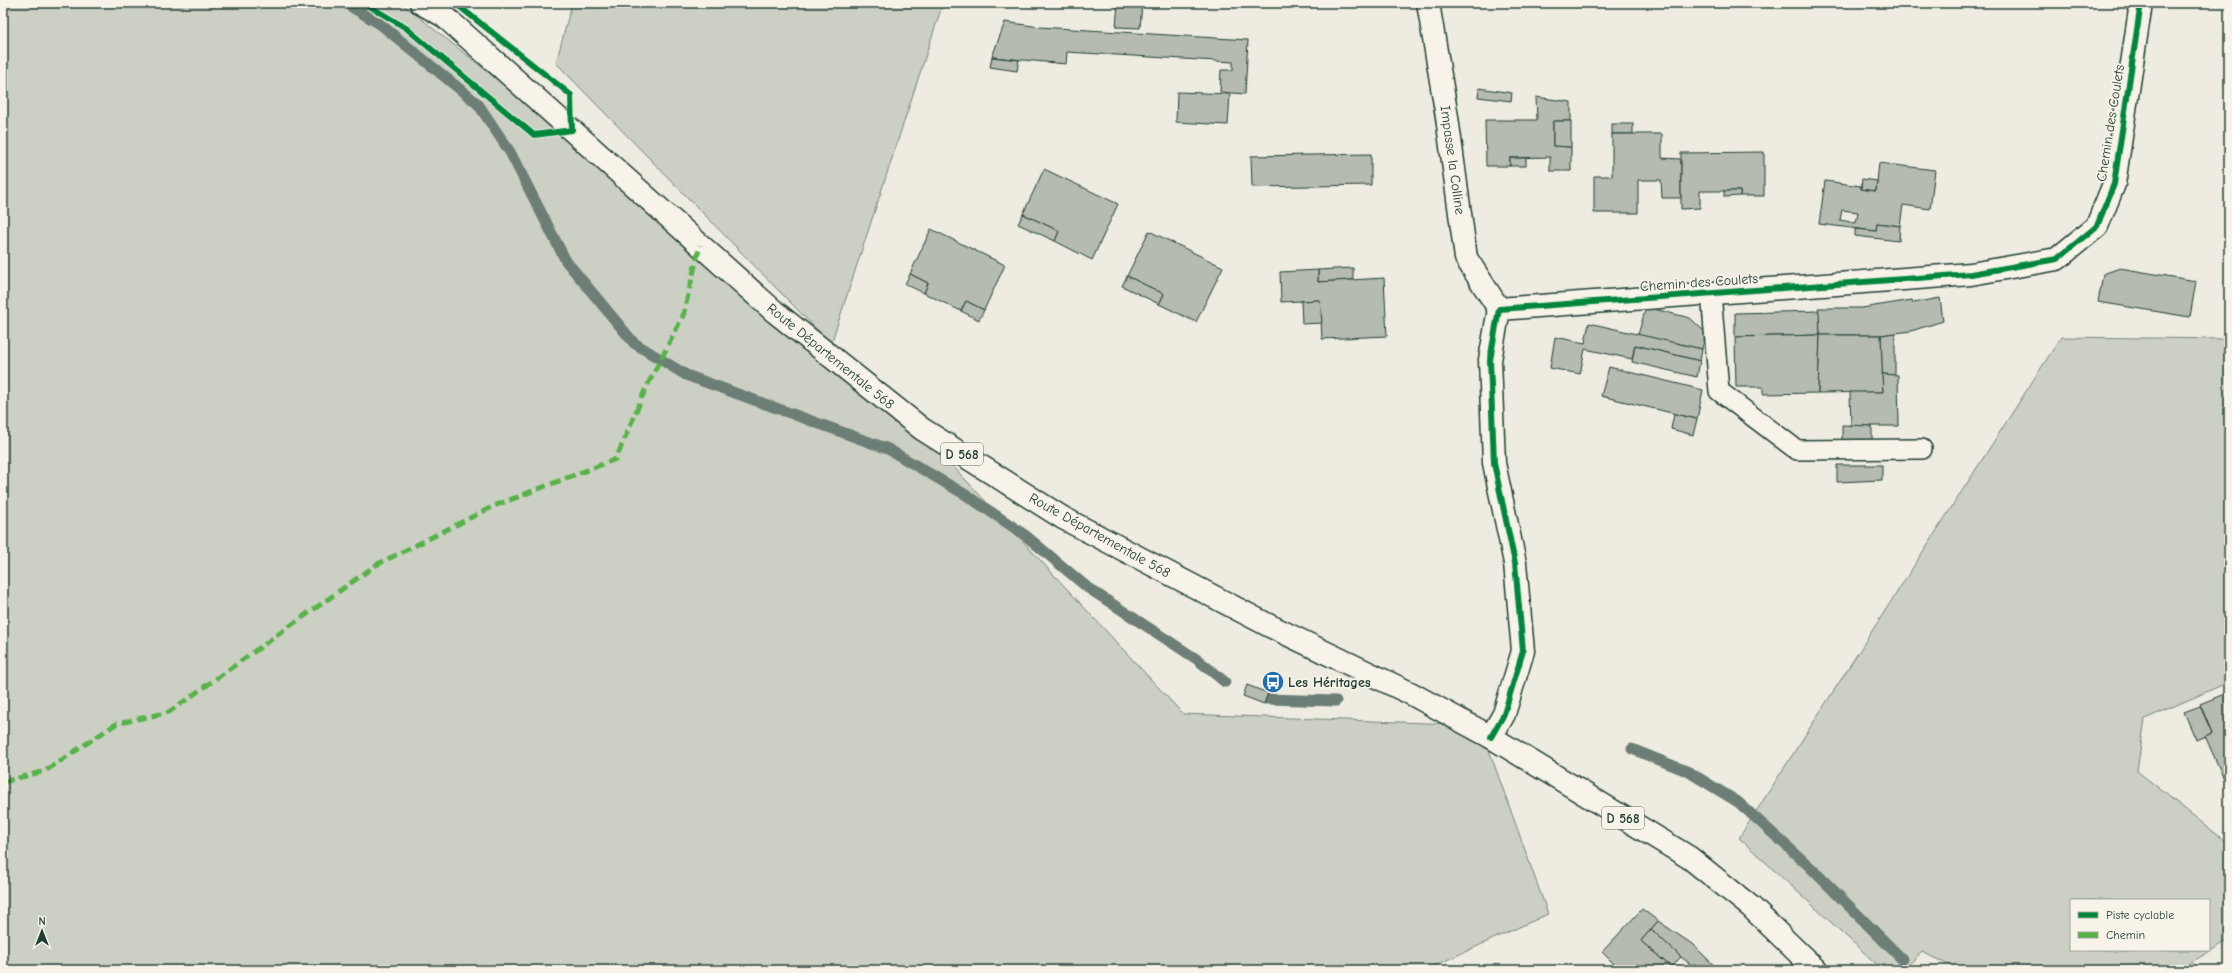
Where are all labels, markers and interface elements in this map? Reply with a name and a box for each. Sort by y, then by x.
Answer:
street label: Chemin des Coulets [2093,63,2128,183]
street label: Impasse la Colline [1436,104,1469,216]
street label: Chemin des Coulets [1639,270,1759,295]
street label: Route Départementale 568 [764,300,898,413]
road number: D 568 [941,443,983,465]
street label: Route Départementale 568 [1026,489,1173,581]
bus stop icon: Les Héritages [1260,669,1286,695]
place label: Les Héritages [1288,674,1371,691]
road number: D 568 [1602,807,1644,829]
legend [2070,899,2210,951]
text: Piste cyclable [2106,908,2174,922]
north arrow [22,911,62,951]
text: N [38,915,46,928]
text: Chemin [2106,928,2145,942]

